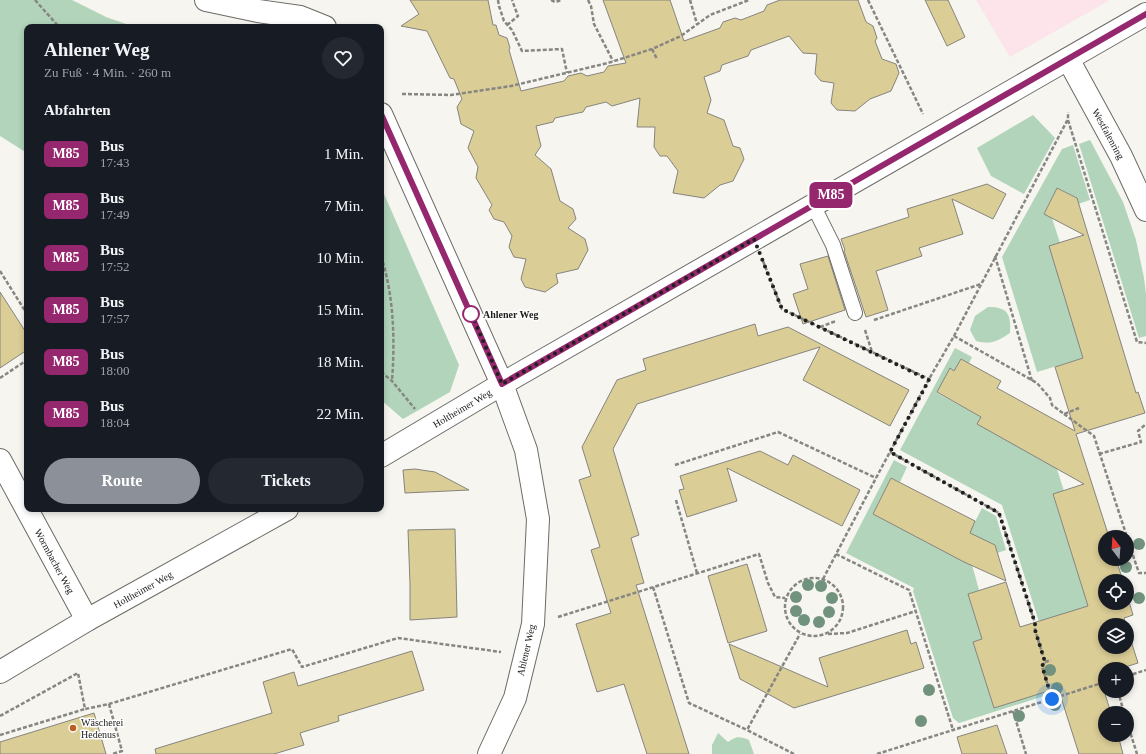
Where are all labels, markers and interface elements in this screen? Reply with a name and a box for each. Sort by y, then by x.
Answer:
button: heart [322,37,364,79]
text: Ahlener Weg [44,39,149,60]
text: Zu Fuß · 4 Min. · 260 m [44,65,171,80]
text: Abfahrten [44,102,111,118]
street label: Westfalenring [1091,106,1127,161]
text: Bus [100,138,124,154]
text: M85 [52,146,80,161]
text: 1 Min. [324,146,364,162]
text: 17:43 [100,155,130,170]
line badge: M85 [808,182,854,208]
text: M85 [817,187,845,202]
text: Bus [100,190,124,206]
text: M85 [52,198,80,213]
text: 7 Min. [324,198,364,214]
text: 17:49 [100,207,130,222]
text: Bus [100,242,124,258]
text: M85 [52,250,80,265]
text: 10 Min. [316,250,364,266]
text: 17:52 [100,259,130,274]
text: Bus [100,294,124,310]
text: M85 [52,302,80,317]
text: 15 Min. [316,302,364,318]
marker: Ahlener Weg [462,305,480,323]
place label: Ahlener Weg [483,309,538,320]
text: 17:57 [100,311,130,326]
text: Bus [100,346,124,362]
text: M85 [52,354,80,369]
text: 18 Min. [316,354,364,370]
text: 18:00 [100,363,130,378]
street label: Holtheimer Weg [431,386,493,430]
text: Bus [100,398,124,414]
text: M85 [52,406,80,421]
text: 22 Min. [316,406,364,422]
text: 18:04 [100,415,130,430]
button: Route [44,458,200,504]
button: Tickets [208,458,364,504]
street label: Wormbacher Weg [33,527,77,595]
north arrow [1098,530,1134,566]
map controls [1098,530,1134,742]
street label: Holtheimer Weg [111,568,174,610]
button: locate [1098,574,1134,610]
button: layers [1098,618,1134,654]
street label: Ahlener Weg [515,623,537,677]
button: + [1098,662,1134,698]
your location [1042,689,1062,709]
button: − [1098,706,1134,742]
place label: Wäscherei Hedenus [81,717,123,740]
marker: Wäscherei Hedenus [68,723,78,733]

